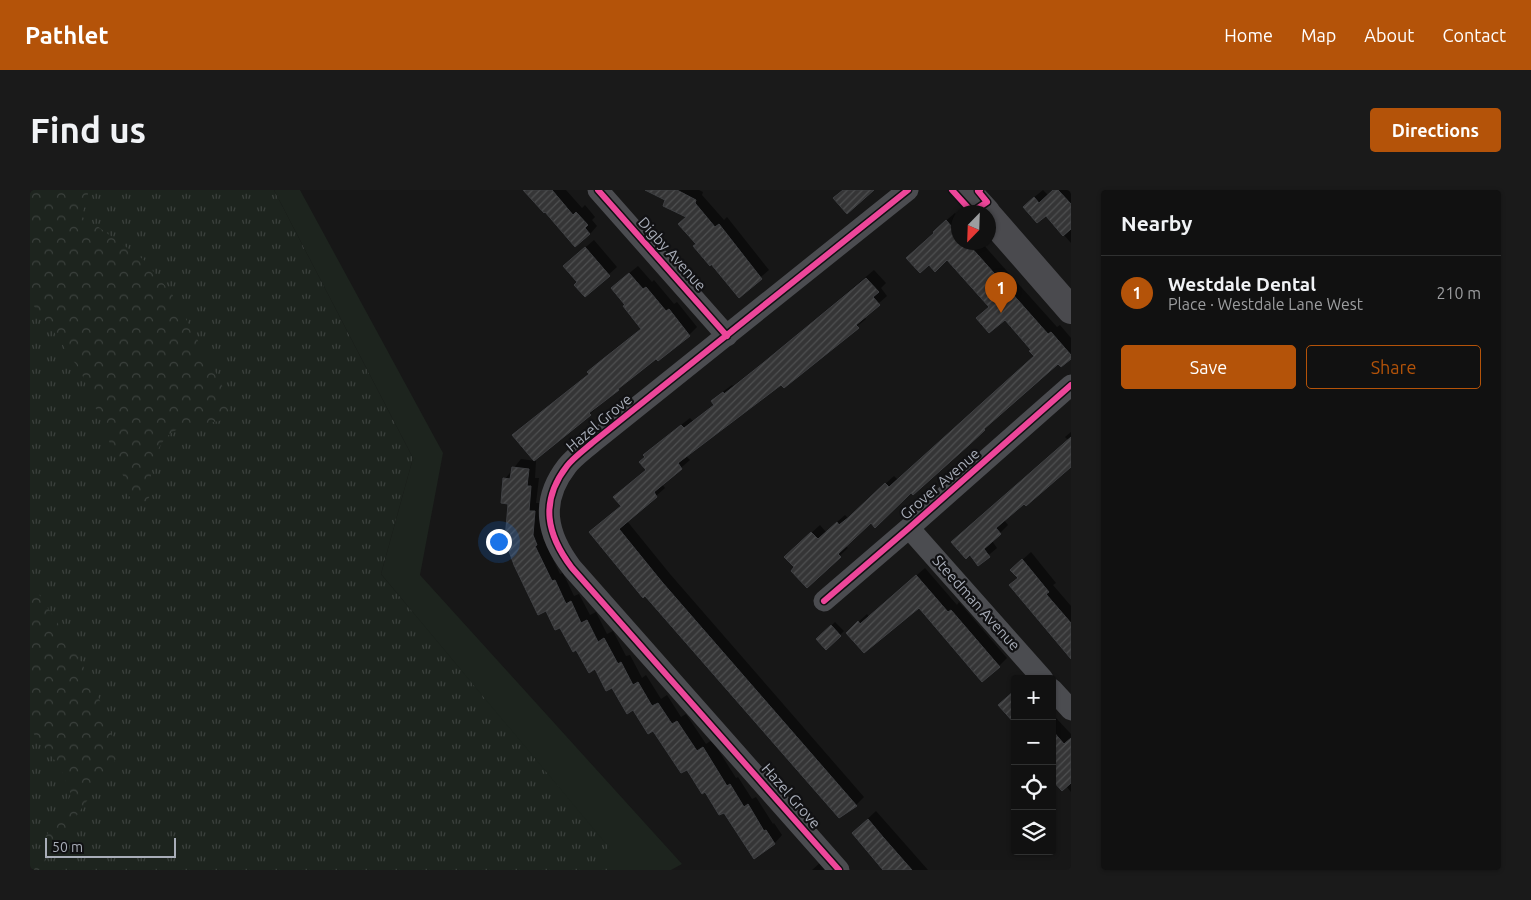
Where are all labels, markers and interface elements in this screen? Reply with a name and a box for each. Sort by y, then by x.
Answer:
text: Pathlet [25,22,109,49]
text: Home [1224,25,1273,45]
text: Map [1301,25,1336,45]
text: About [1364,25,1414,45]
text: Contact [1442,25,1506,45]
button: Directions [1370,108,1501,152]
text: Find us [30,110,146,150]
north arrow [951,205,996,250]
text: Nearby [1121,211,1192,235]
street label: Digby Avenue [635,213,710,294]
pin: 1 [985,272,1017,313]
text: Westdale Dental [1168,273,1316,295]
text: 1 [1132,284,1142,302]
text: 210 m [1436,284,1481,302]
text: Place · Westdale Lane West [1168,295,1363,313]
button: Save [1121,345,1296,389]
button: Share [1306,345,1481,389]
street label: Hazel Grove [562,390,635,455]
street label: Grover Avenue [897,445,983,523]
your location [486,529,512,555]
street label: Steedman Avenue [929,552,1024,654]
map controls [1011,675,1056,855]
button: + [1011,675,1056,720]
button: − [1011,720,1056,765]
street label: Hazel Grove [759,760,824,832]
button: locate [1011,765,1056,810]
button: layers [1011,810,1056,855]
scale bar [45,835,176,858]
text: 50 m [52,839,83,855]

